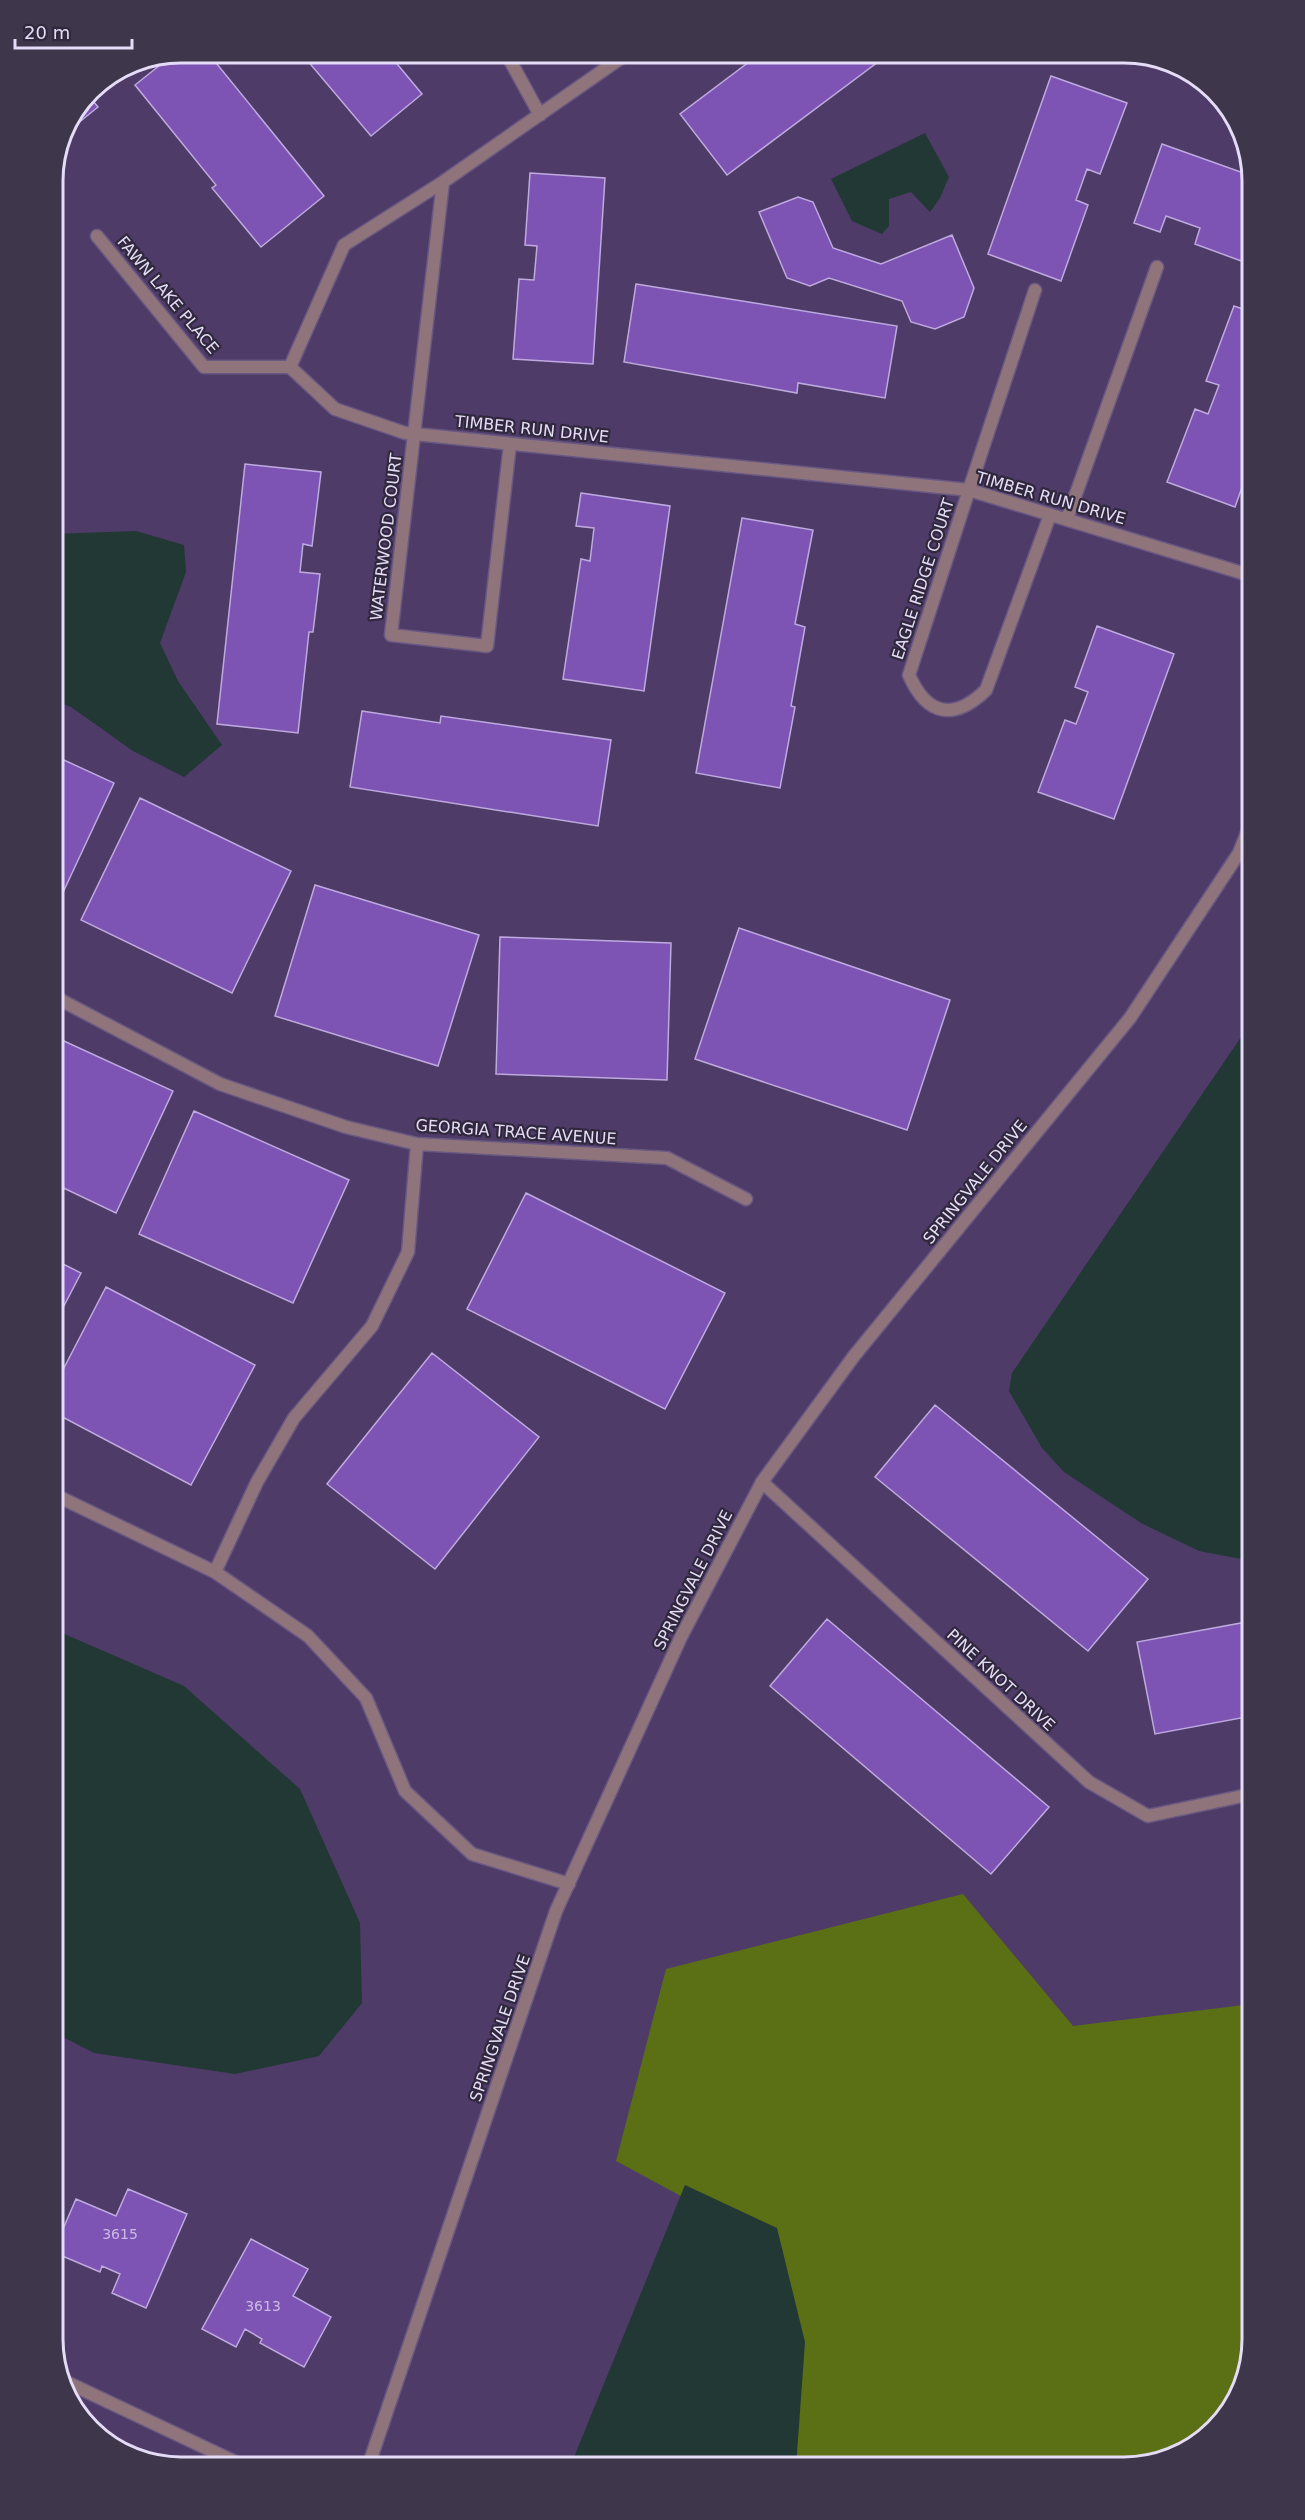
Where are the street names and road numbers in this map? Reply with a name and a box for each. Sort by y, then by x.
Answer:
street label: FAWN LAKE PLACE [113,232,223,358]
street label: TIMBER RUN DRIVE [453,411,610,447]
street label: WATERWOOD COURT [366,452,406,622]
street label: TIMBER RUN DRIVE [973,467,1128,528]
street label: EAGLE RIDGE COURT [888,496,958,662]
street label: GEORGIA TRACE AVENUE [415,1115,617,1149]
street label: SPRINGVALE DRIVE [919,1116,1031,1248]
street label: SPRINGVALE DRIVE [650,1507,736,1653]
street label: PINE KNOT DRIVE [943,1625,1059,1735]
street label: SPRINGVALE DRIVE [466,1952,534,2104]

